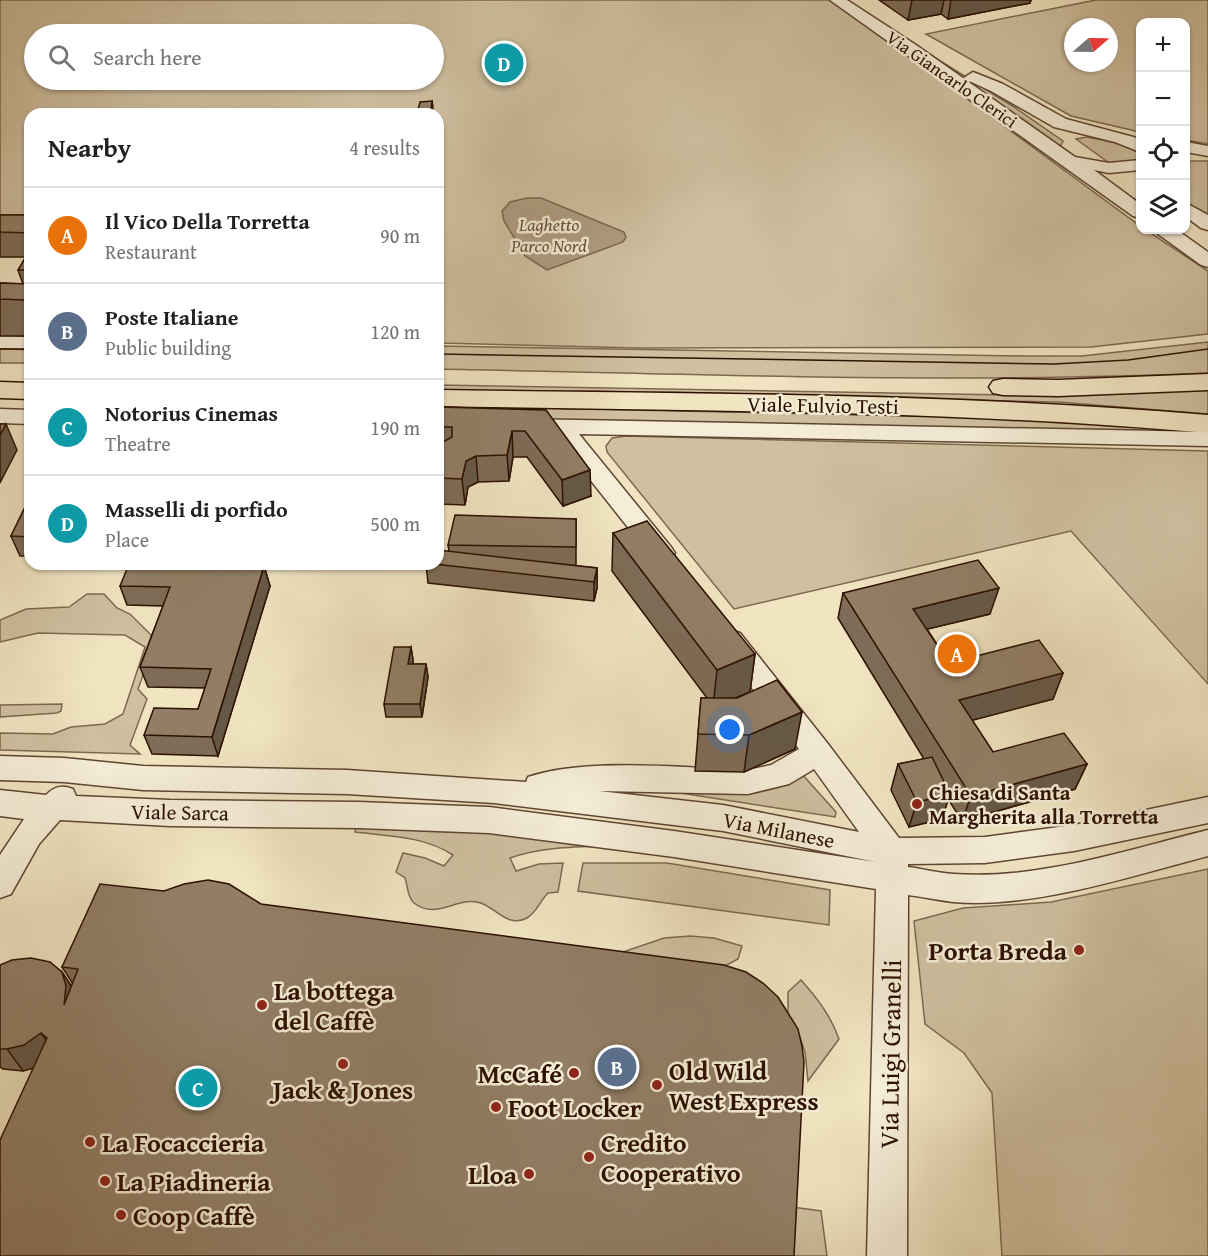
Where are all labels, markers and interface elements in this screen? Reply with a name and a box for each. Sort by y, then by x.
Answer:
north arrow [1064,18,1118,72]
map controls [1136,18,1190,234]
button: + [1136,18,1190,72]
search box [24,24,444,90]
street label: Via Giancarlo Clerici [881,24,1023,134]
pin: D [484,40,524,86]
icon: search [45,41,78,74]
text: Search here [93,41,202,73]
button: − [1136,72,1190,126]
button: locate [1136,126,1190,180]
text: Nearby [48,128,131,167]
text: 4 results [349,133,420,162]
button: layers [1136,180,1190,234]
text: Il Vico Della Torretta [105,205,310,237]
water label: Laghetto Parco Nord [510,211,587,259]
text: A [61,221,74,250]
text: 90 m [380,221,420,250]
text: Restaurant [105,237,197,266]
text: Poste Italiane [105,301,239,333]
text: B [61,317,74,346]
text: 120 m [370,317,420,346]
text: Public building [105,333,231,362]
street label: Viale Fulvio Testi [747,388,899,422]
text: Notorius Cinemas [105,397,278,429]
text: C [62,413,73,442]
text: 190 m [370,413,420,442]
text: Theatre [105,429,171,458]
text: Masselli di porfido [105,493,288,525]
text: D [61,509,74,538]
text: 500 m [370,509,420,538]
text: Place [105,525,149,554]
pin: A [938,632,976,676]
your location [715,715,744,744]
place label: Chiesa di Santa Margherita alla Torretta [929,777,1159,832]
street label: Viale Sarca [131,796,229,828]
marker: Chiesa di Santa Margherita alla Torretta [910,797,924,811]
street label: Via Milanese [721,804,838,856]
place label: Porta Breda [929,931,1068,970]
marker: Porta Breda [1072,943,1086,957]
street label: Via Luigi Granelli [869,959,911,1149]
place label: La bottega del Caffè [274,971,395,1040]
marker: La bottega del Caffè [255,998,269,1012]
pin: B [598,1044,636,1090]
place label: Old Wild West Express [669,1051,819,1120]
place label: McCafé [478,1054,562,1093]
marker: Jack & Jones [336,1057,350,1071]
pin: C [178,1066,218,1110]
marker: McCafé [567,1066,581,1080]
place label: Jack & Jones [269,1070,413,1109]
marker: Old Wild West Express [650,1078,664,1092]
place label: Foot Locker [508,1088,642,1127]
marker: Foot Locker [489,1100,503,1114]
place label: La Focaccieria [102,1123,265,1162]
place label: Credito Cooperativo [601,1123,741,1192]
marker: La Focaccieria [83,1135,97,1149]
marker: Credito Cooperativo [582,1150,596,1164]
place label: Lloa [468,1155,518,1194]
place label: La Piadineria [117,1162,271,1201]
marker: Lloa [522,1167,536,1181]
marker: La Piadineria [98,1174,112,1188]
place label: Coop Caffè [133,1196,255,1235]
marker: Coop Caffè [114,1208,128,1222]

